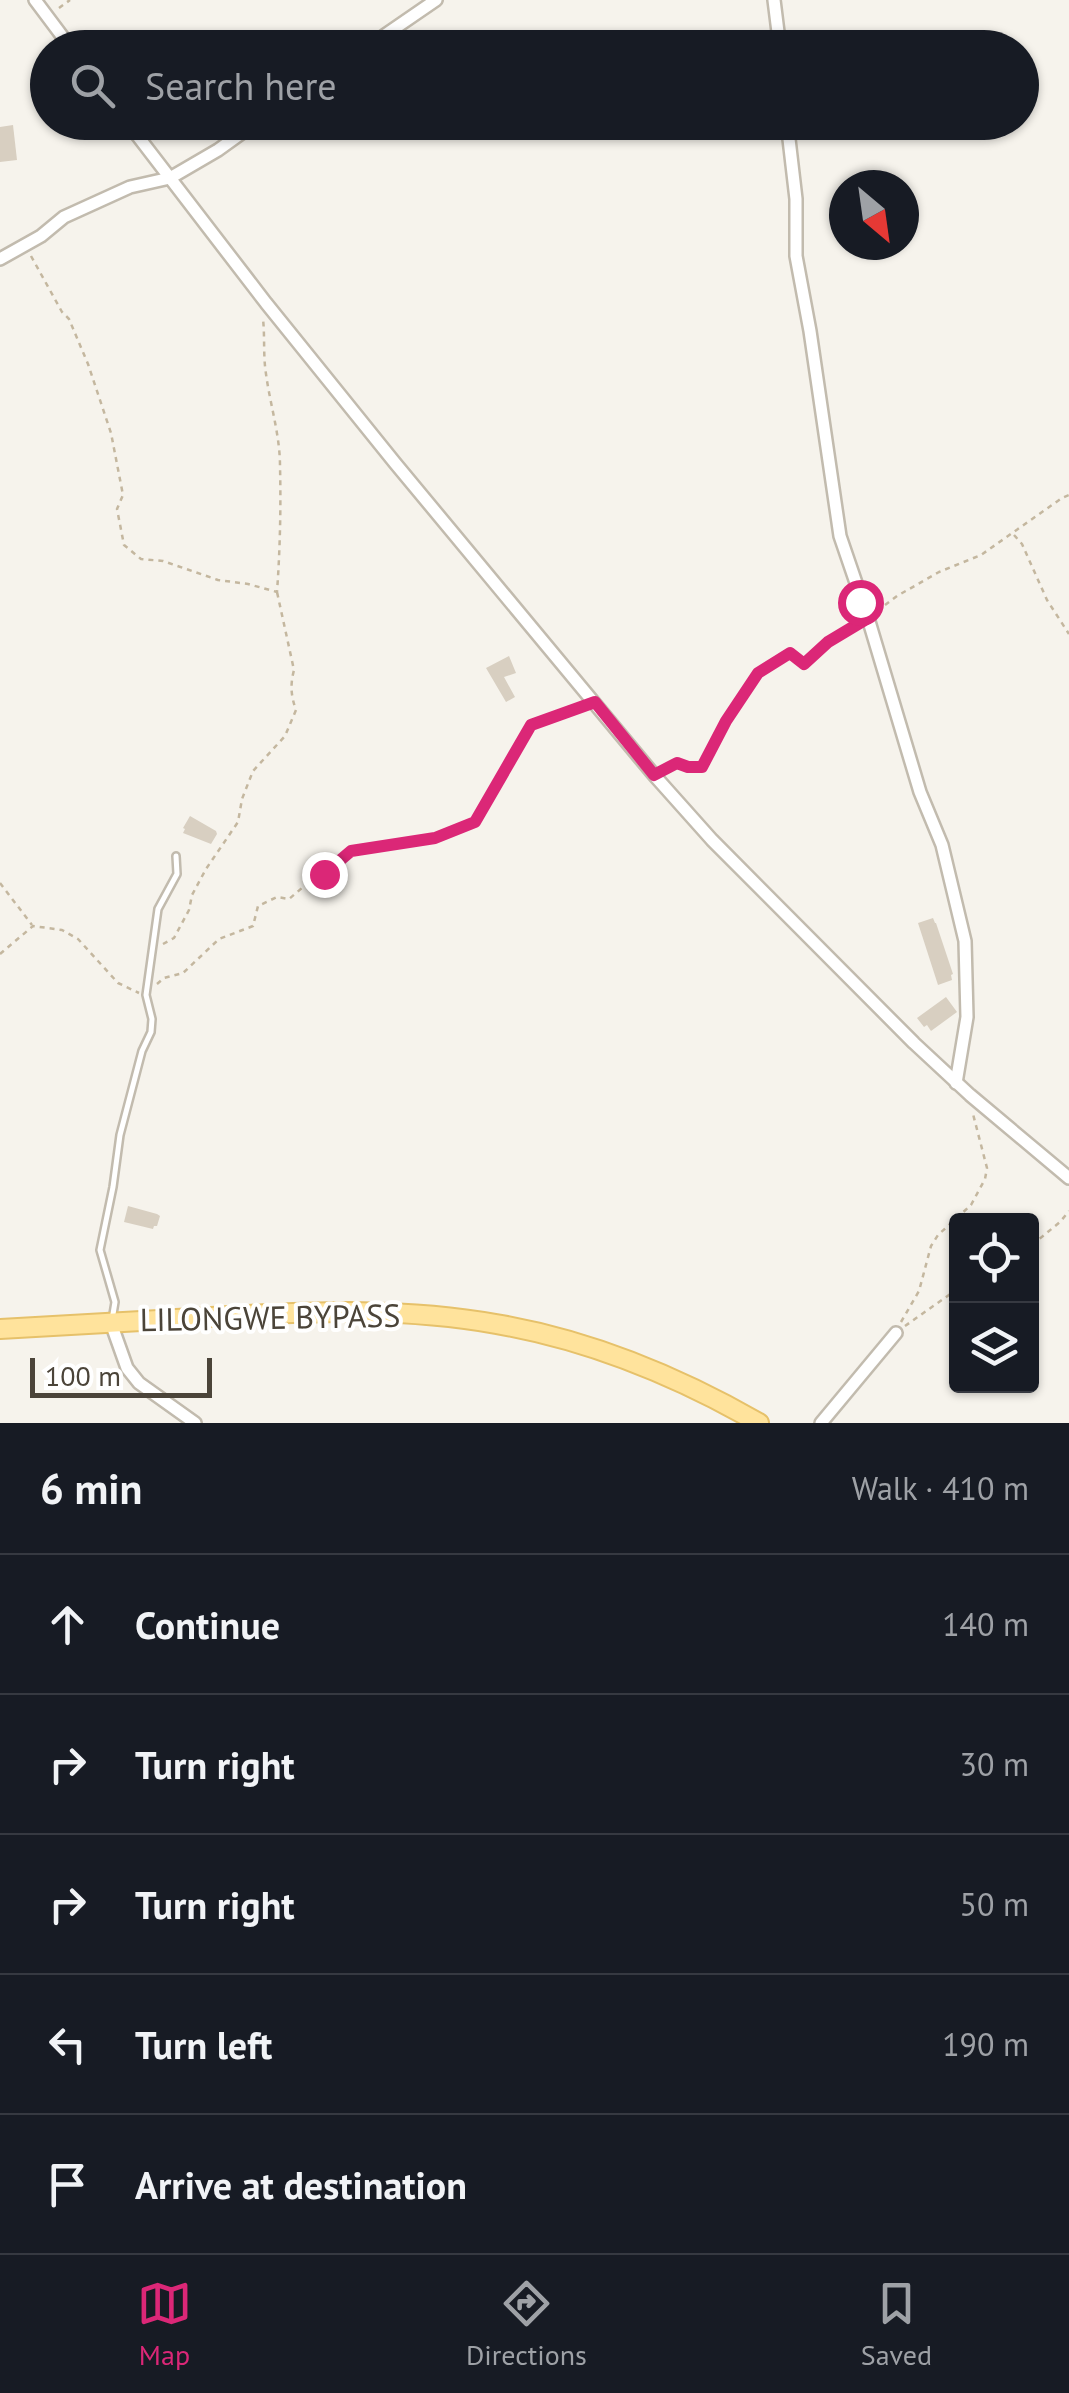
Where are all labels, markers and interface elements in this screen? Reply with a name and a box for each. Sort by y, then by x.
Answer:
search box [30,30,1039,140]
icon: search [65,58,120,113]
text: Search here [145,61,337,110]
north arrow [829,170,919,260]
route start [838,580,884,626]
route end [302,852,348,898]
map controls [949,1213,1039,1393]
button: locate [949,1213,1039,1303]
street label: LILONGWE BYPASS [139,1294,401,1340]
button: layers [949,1303,1039,1393]
scale bar [30,1353,212,1398]
text: 100 m [45,1357,121,1394]
text: 6 min [40,1461,142,1516]
text: Walk · 410 m [852,1467,1029,1509]
icon: ahead [40,1597,95,1652]
text: Continue [135,1600,280,1649]
text: 140 m [942,1603,1029,1645]
icon: right [40,1737,95,1792]
text: Turn right [135,1740,295,1789]
text: 30 m [960,1743,1029,1785]
icon: right [40,1877,95,1932]
text: Turn right [135,1880,295,1929]
text: 50 m [960,1883,1029,1925]
icon: left [40,2017,95,2072]
text: Turn left [135,2020,272,2069]
text: 190 m [942,2023,1029,2065]
icon: arrive [40,2157,95,2212]
text: Arrive at destination [135,2160,467,2209]
tab: Map [137,2276,192,2373]
tab: Directions [466,2276,587,2373]
tab: Saved [861,2276,932,2373]

